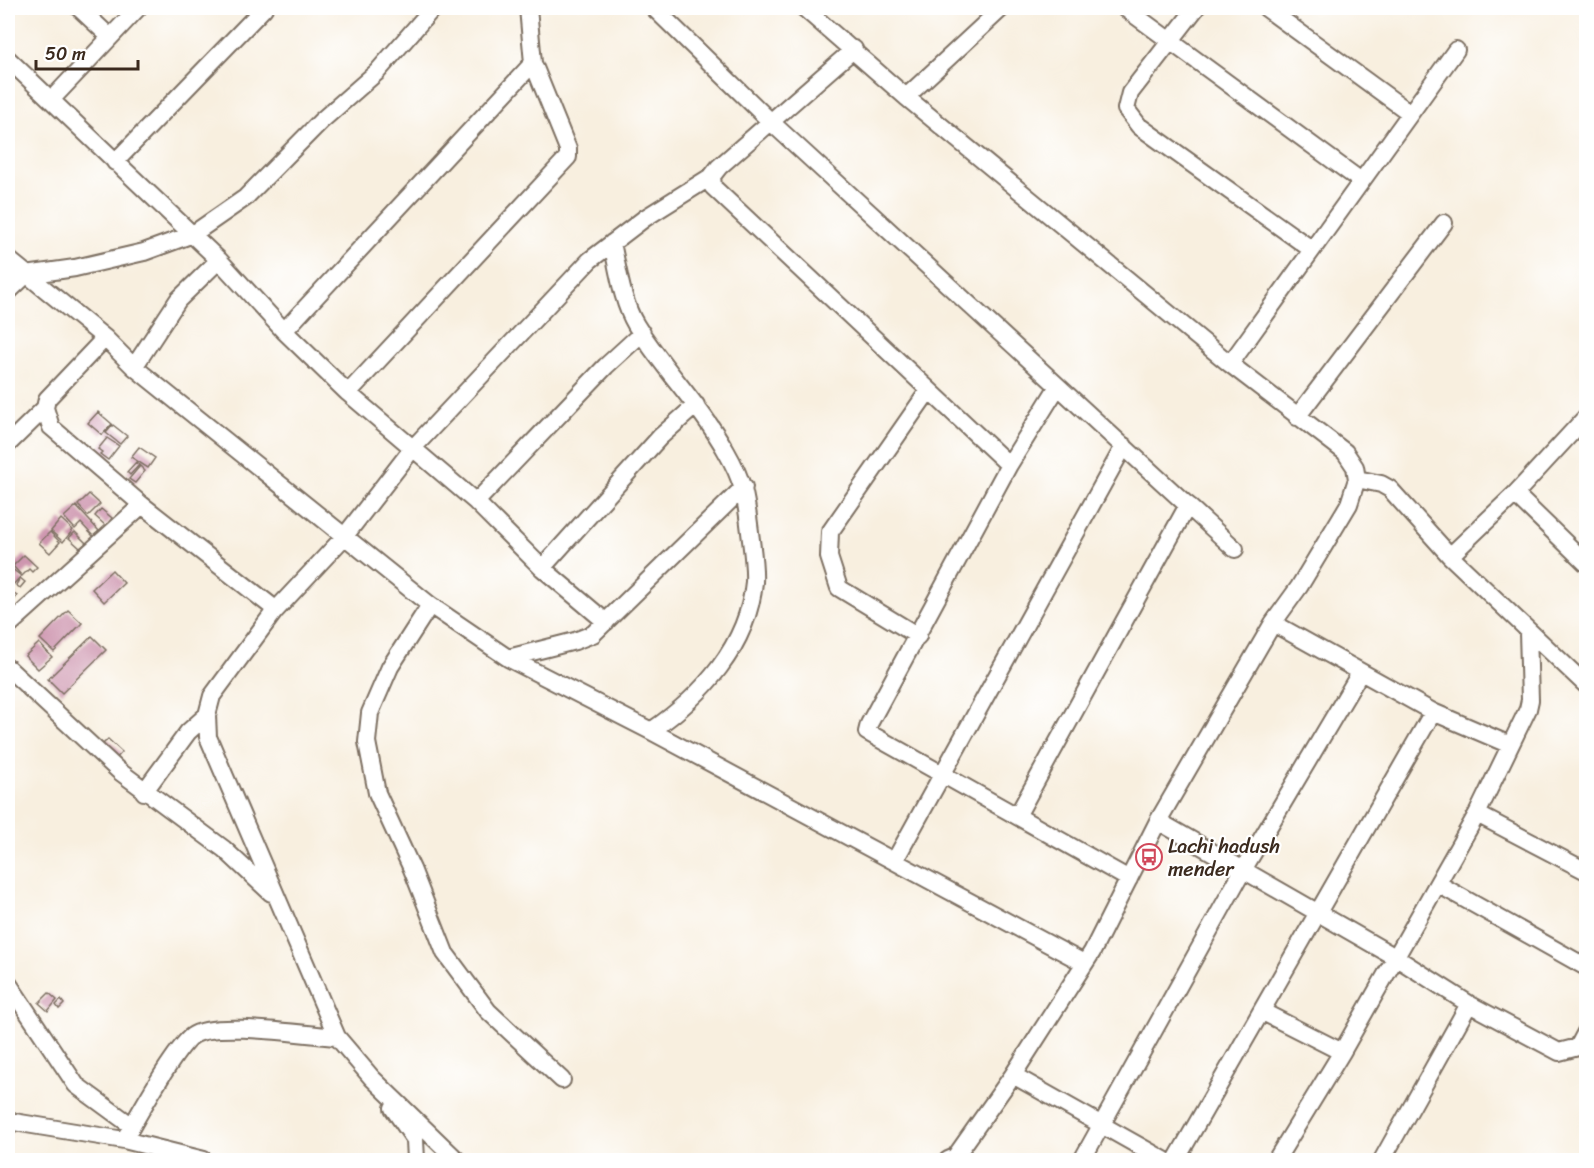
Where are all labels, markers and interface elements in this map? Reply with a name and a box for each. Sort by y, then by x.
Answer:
scale bar [36,33,138,71]
text: 50 m [45,38,86,70]
place label: Lachi hadush mender [1168,829,1280,887]
bus stop icon: Lachi hadush mender [1134,842,1164,872]

